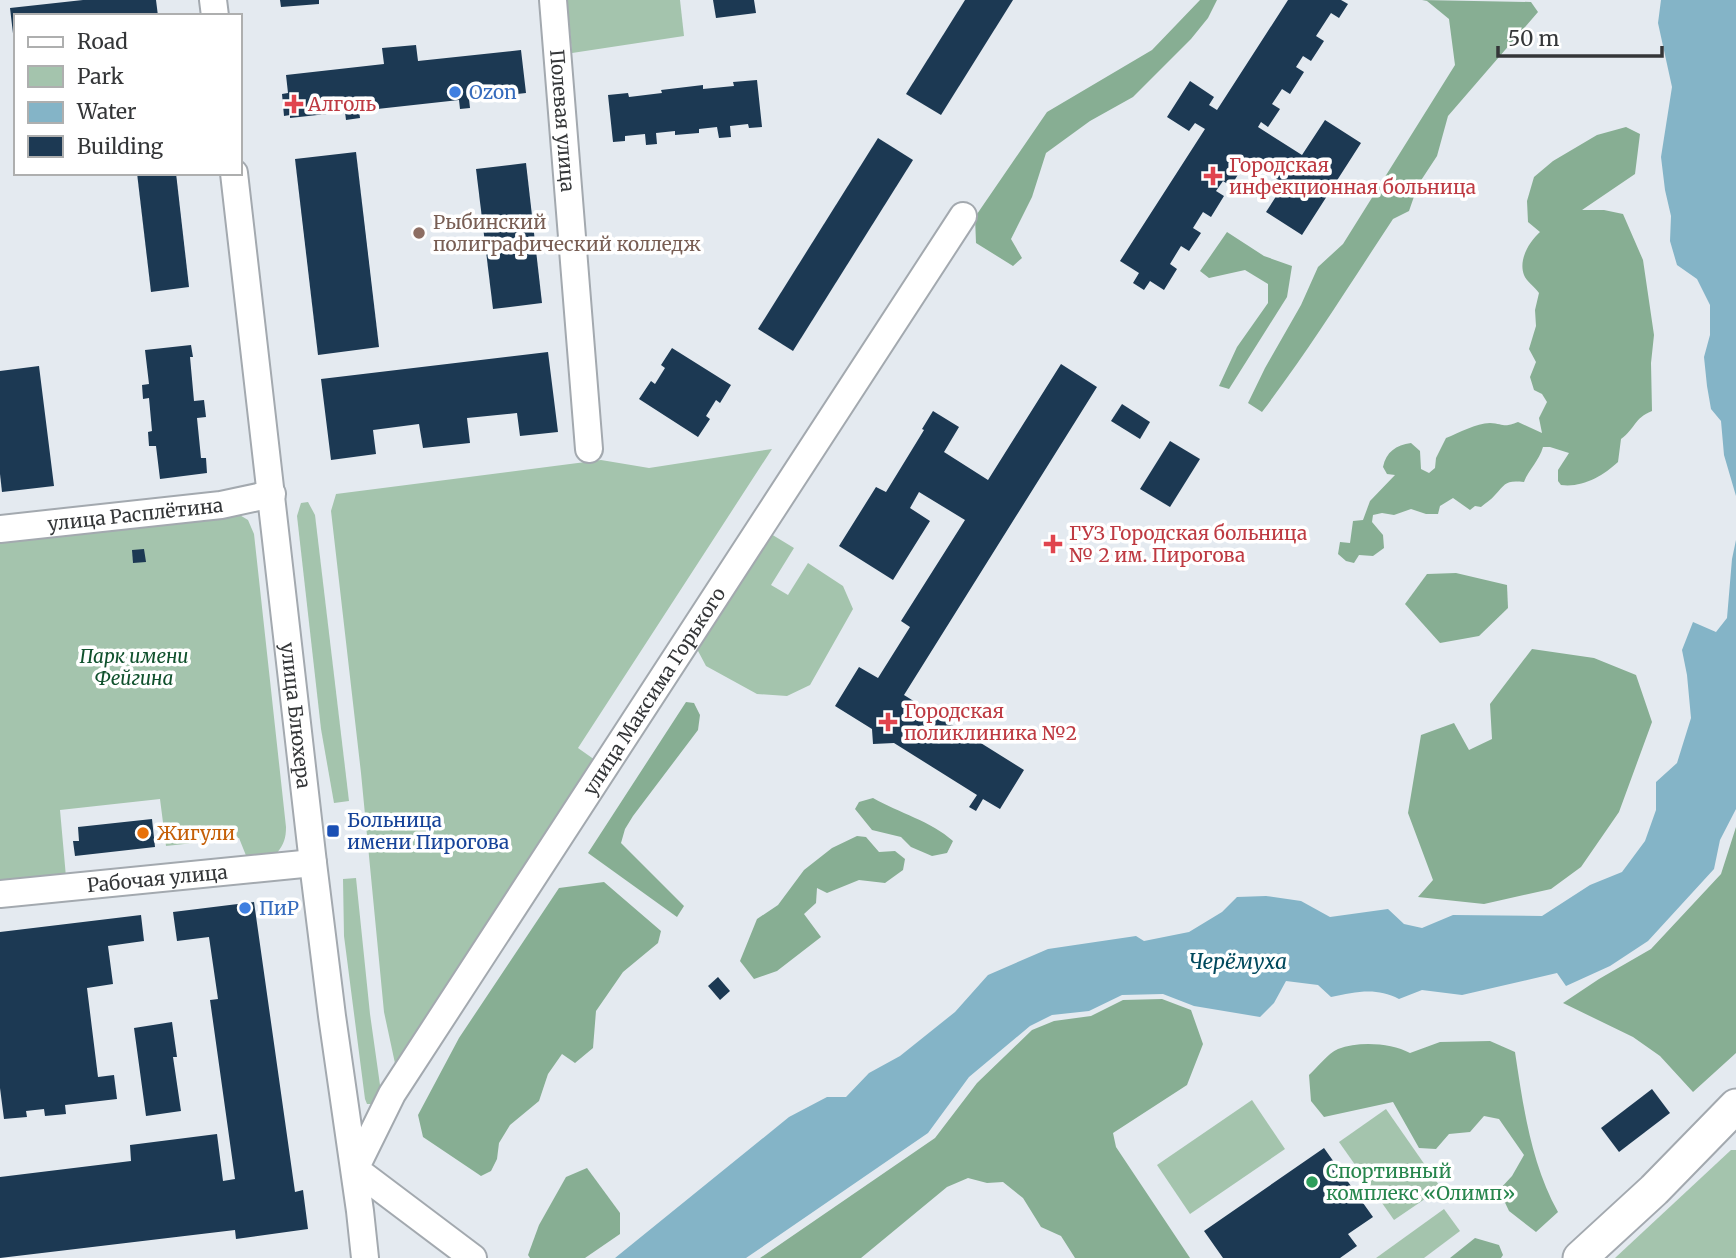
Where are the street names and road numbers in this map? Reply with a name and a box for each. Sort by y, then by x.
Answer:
street label: Полевая улица [545,48,580,193]
street label: улица Расплётина [46,493,224,536]
street label: улица Максима Горького [578,583,730,800]
street label: улица Блюхера [276,641,316,790]
street label: Рабочая улица [86,860,229,897]

